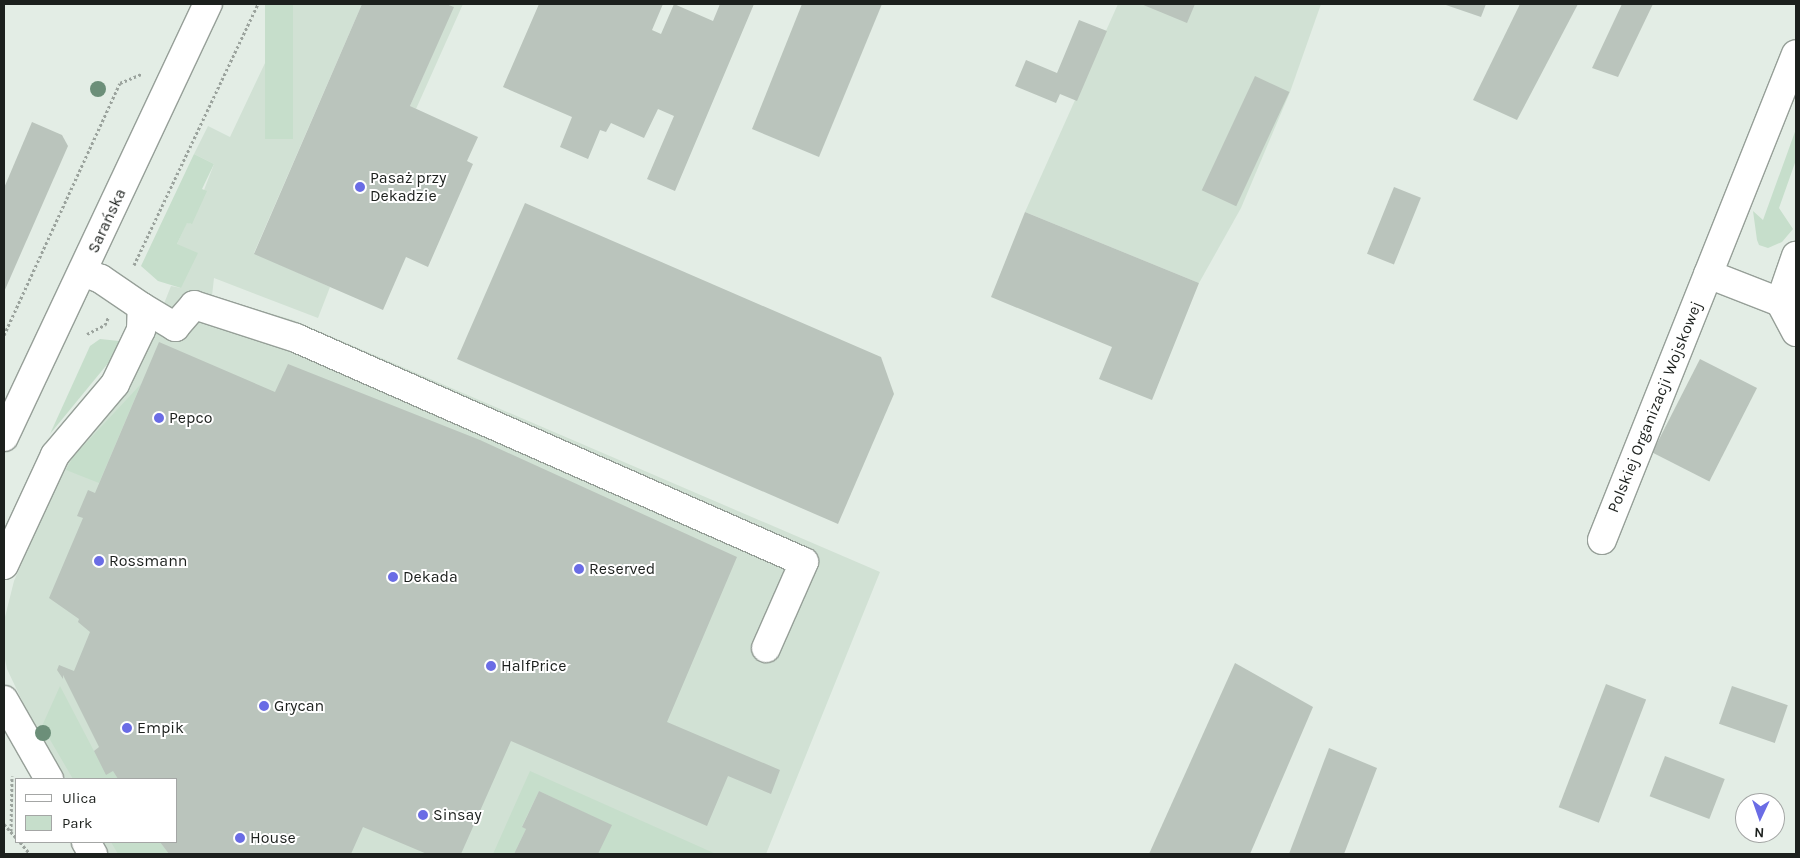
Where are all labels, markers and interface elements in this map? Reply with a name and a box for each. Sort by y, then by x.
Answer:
place label: Pasaż przy Dekadzie [370,168,446,206]
marker: Pasaż przy Dekadzie [354,181,366,193]
street label: Sarańska [84,186,130,256]
street label: Polskiej Organizacji Wojskowej [1604,299,1706,515]
place label: Pepco [169,408,212,428]
marker: Pepco [153,412,165,424]
place label: Rossmann [109,551,187,571]
marker: Rossmann [93,555,105,567]
place label: Reserved [589,559,655,579]
marker: Reserved [573,563,585,575]
place label: Dekada [403,567,458,587]
marker: Dekada [387,571,399,583]
place label: HalfPrice [501,656,566,676]
marker: HalfPrice [485,660,497,672]
place label: Grycan [274,696,324,716]
marker: Grycan [258,700,270,712]
place label: Empik [137,718,184,738]
marker: Empik [121,722,133,734]
legend [15,778,178,843]
text: Ulica [62,789,96,807]
north arrow [1735,793,1785,843]
place label: Sinsay [433,805,482,825]
marker: Sinsay [417,809,429,821]
text: Park [62,814,92,832]
text: N [1754,824,1765,841]
place label: House [250,828,296,848]
marker: House [234,832,246,844]

